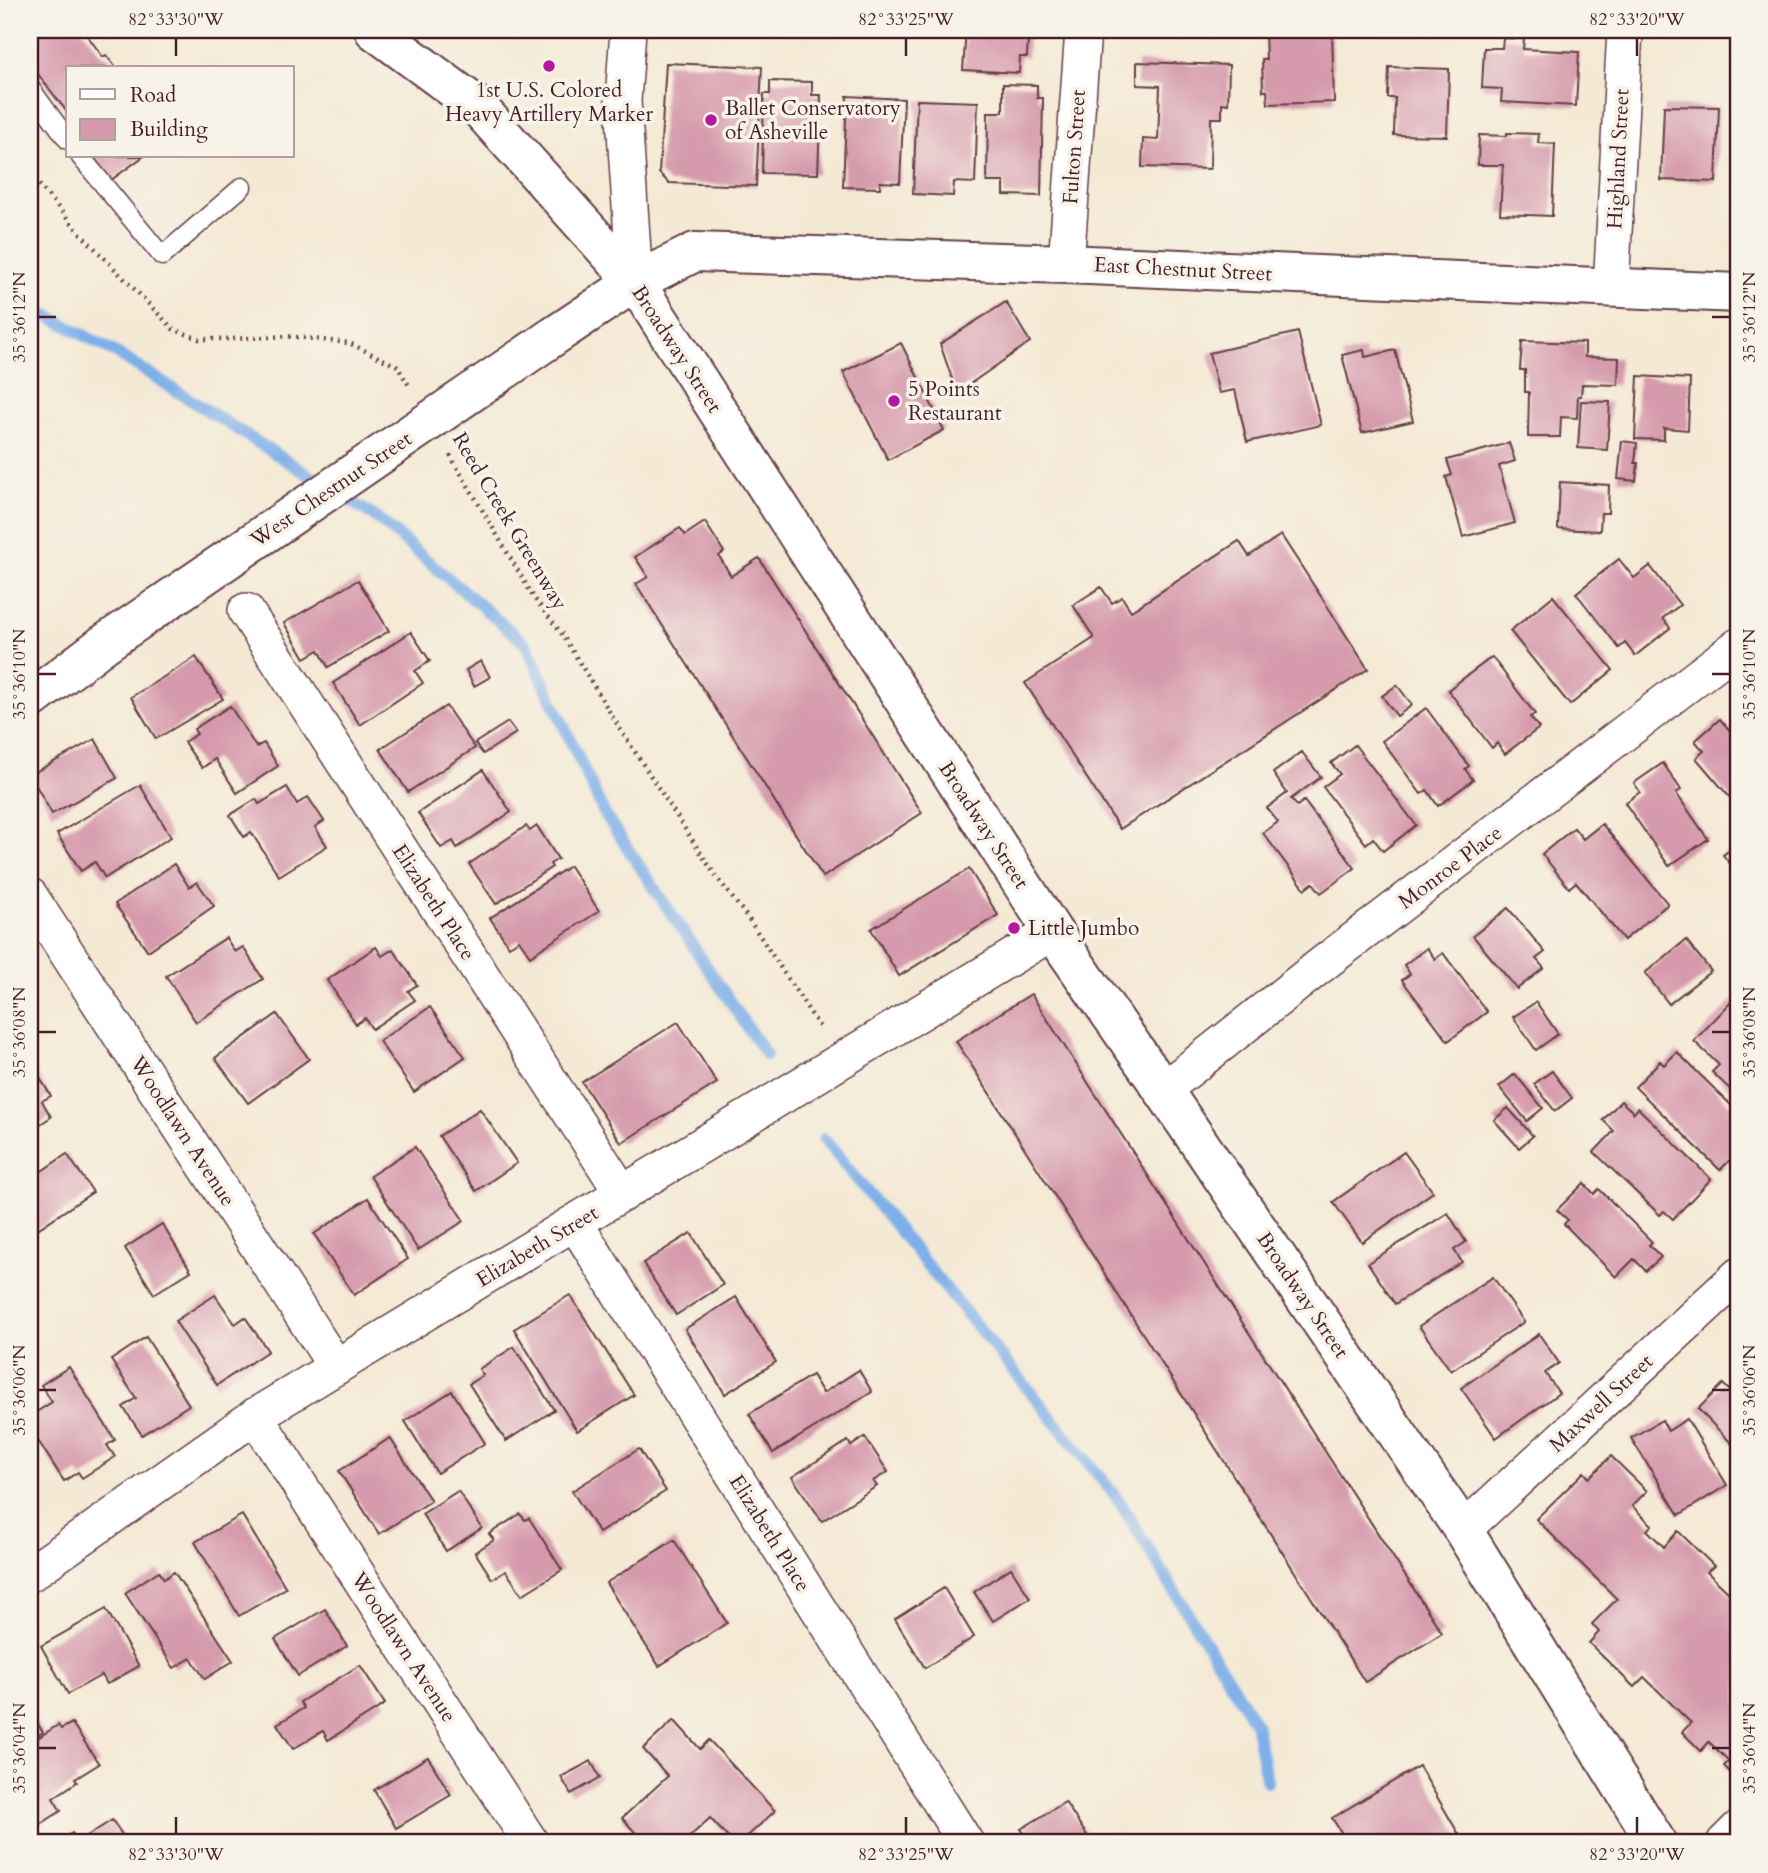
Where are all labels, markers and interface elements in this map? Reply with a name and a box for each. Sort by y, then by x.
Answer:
text: 82°33'30"W [128,7,224,32]
text: 82°33'25"W [858,7,954,32]
text: 82°33'20"W [1589,7,1685,32]
marker: 1st U.S. Colored Heavy Artillery Marker [541,58,557,74]
legend [66,66,294,158]
place label: 1st U.S. Colored Heavy Artillery Marker [445,76,653,129]
text: Road [130,81,176,110]
street label: Fulton Street [1056,88,1093,205]
street label: Highland Street [1600,88,1637,230]
place label: Ballet Conservatory of Asheville [725,94,901,147]
marker: Ballet Conservatory of Asheville [703,112,719,128]
text: Building [130,115,208,144]
street label: East Chestnut Street [1093,250,1273,289]
text: 35°36'12"N [7,271,32,363]
text: 35°36'12"N [1737,271,1762,363]
street label: Broadway Street [624,280,729,419]
place label: 5 Points Restaurant [908,375,1002,428]
marker: 5 Points Restaurant [886,393,902,409]
street label: West Chestnut Street [244,424,418,555]
street label: Reed Creek Greenway [445,427,574,615]
text: 35°36'10"N [7,628,32,720]
text: 35°36'10"N [1737,628,1762,720]
street label: Broadway Street [931,756,1036,895]
street label: Monroe Place [1392,819,1508,916]
street label: Elizabeth Place [385,839,482,966]
place label: Little Jumbo [1028,914,1139,943]
marker: Little Jumbo [1006,920,1022,936]
text: 35°36'08"N [7,986,32,1078]
text: 35°36'08"N [1737,986,1762,1078]
street label: Woodlawn Avenue [122,1050,242,1212]
street label: Elizabeth Street [471,1198,604,1294]
street label: Broadway Street [1250,1226,1356,1365]
text: 35°36'06"N [7,1344,32,1436]
text: 35°36'06"N [1737,1344,1762,1436]
street label: Maxwell Street [1543,1347,1660,1459]
street label: Elizabeth Place [722,1469,817,1597]
street label: Woodlawn Avenue [343,1566,463,1728]
text: 35°36'04"N [7,1702,32,1794]
text: 35°36'04"N [1737,1702,1762,1794]
text: 82°33'30"W [128,1842,224,1867]
text: 82°33'25"W [858,1842,954,1867]
text: 82°33'20"W [1589,1842,1685,1867]

